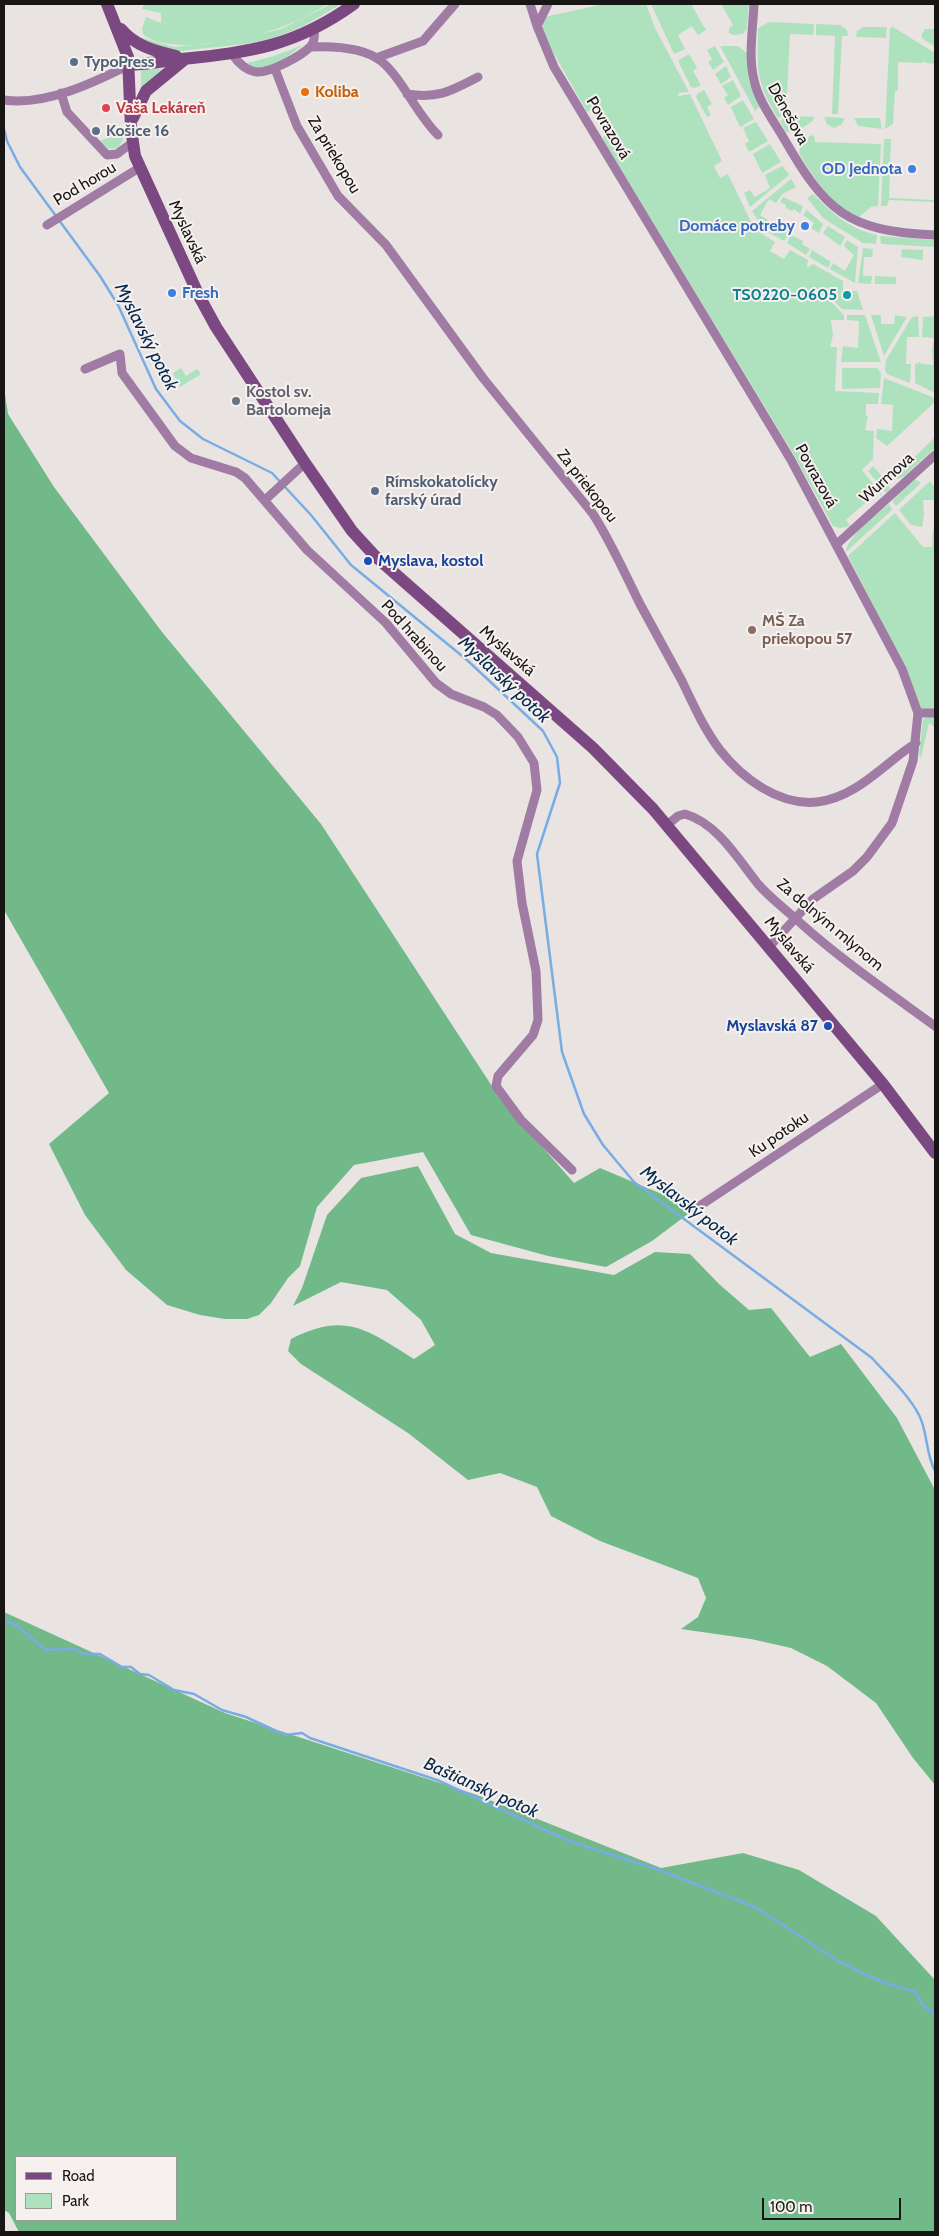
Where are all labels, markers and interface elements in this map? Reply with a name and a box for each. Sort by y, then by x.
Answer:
place label: TypoPress [84,52,155,72]
marker: TypoPress [68,56,80,68]
street label: Dénešova [763,80,813,148]
place label: Koliba [315,82,359,102]
marker: Koliba [299,86,311,98]
street label: Povrazová [582,93,634,163]
place label: Vaša Lekáreň [116,98,206,118]
marker: Vaša Lekáreň [100,102,112,114]
street label: Za priekopou [303,113,365,197]
place label: Košice 16 [106,121,169,141]
marker: Košice 16 [90,125,102,137]
street label: Pod horou [50,158,120,210]
place label: OD Jednota [822,159,902,179]
marker: OD Jednota [906,163,918,175]
street label: Myslavská [164,197,210,267]
place label: Domáce potreby [679,216,795,236]
marker: Domáce potreby [799,220,811,232]
water label: Myslavský potok [110,280,182,394]
place label: Fresh [182,283,219,303]
place label: TS0220-0605 [732,285,837,305]
marker: Fresh [166,287,178,299]
marker: TS0220-0605 [841,289,853,301]
place label: Kostol sv. Bartolomeja [246,382,331,420]
marker: Kostol sv. Bartolomeja [230,395,242,407]
street label: Povrazová [791,441,841,511]
street label: Za priekopou [553,446,621,526]
street label: Wurmova [856,449,918,507]
place label: Rímskokatolícky farský úrad [385,472,498,510]
marker: Rímskokatolícky farský úrad [369,485,381,497]
place label: Myslava, kostol [378,551,483,571]
marker: Myslava, kostol [362,555,374,567]
street label: Pod hrabinou [377,596,451,676]
place label: MŠ Za priekopou 57 [762,611,853,649]
street label: Myslavská [475,622,539,680]
marker: MŠ Za priekopou 57 [746,624,758,636]
water label: Myslavský potok [454,632,554,728]
street label: Za dolným mlynom [773,875,887,975]
street label: Myslavská [760,913,818,977]
place label: Myslavská 87 [726,1016,818,1036]
marker: Myslavská 87 [822,1020,834,1032]
street label: Ku potoku [745,1108,813,1162]
water label: Myslavský potok [636,1161,742,1251]
water label: Baštiansky potok [421,1753,541,1823]
legend [15,2156,178,2221]
text: Road [62,2167,95,2185]
scale bar [764,2188,903,2220]
text: Park [62,2192,89,2210]
text: 100 m [770,2198,812,2216]

